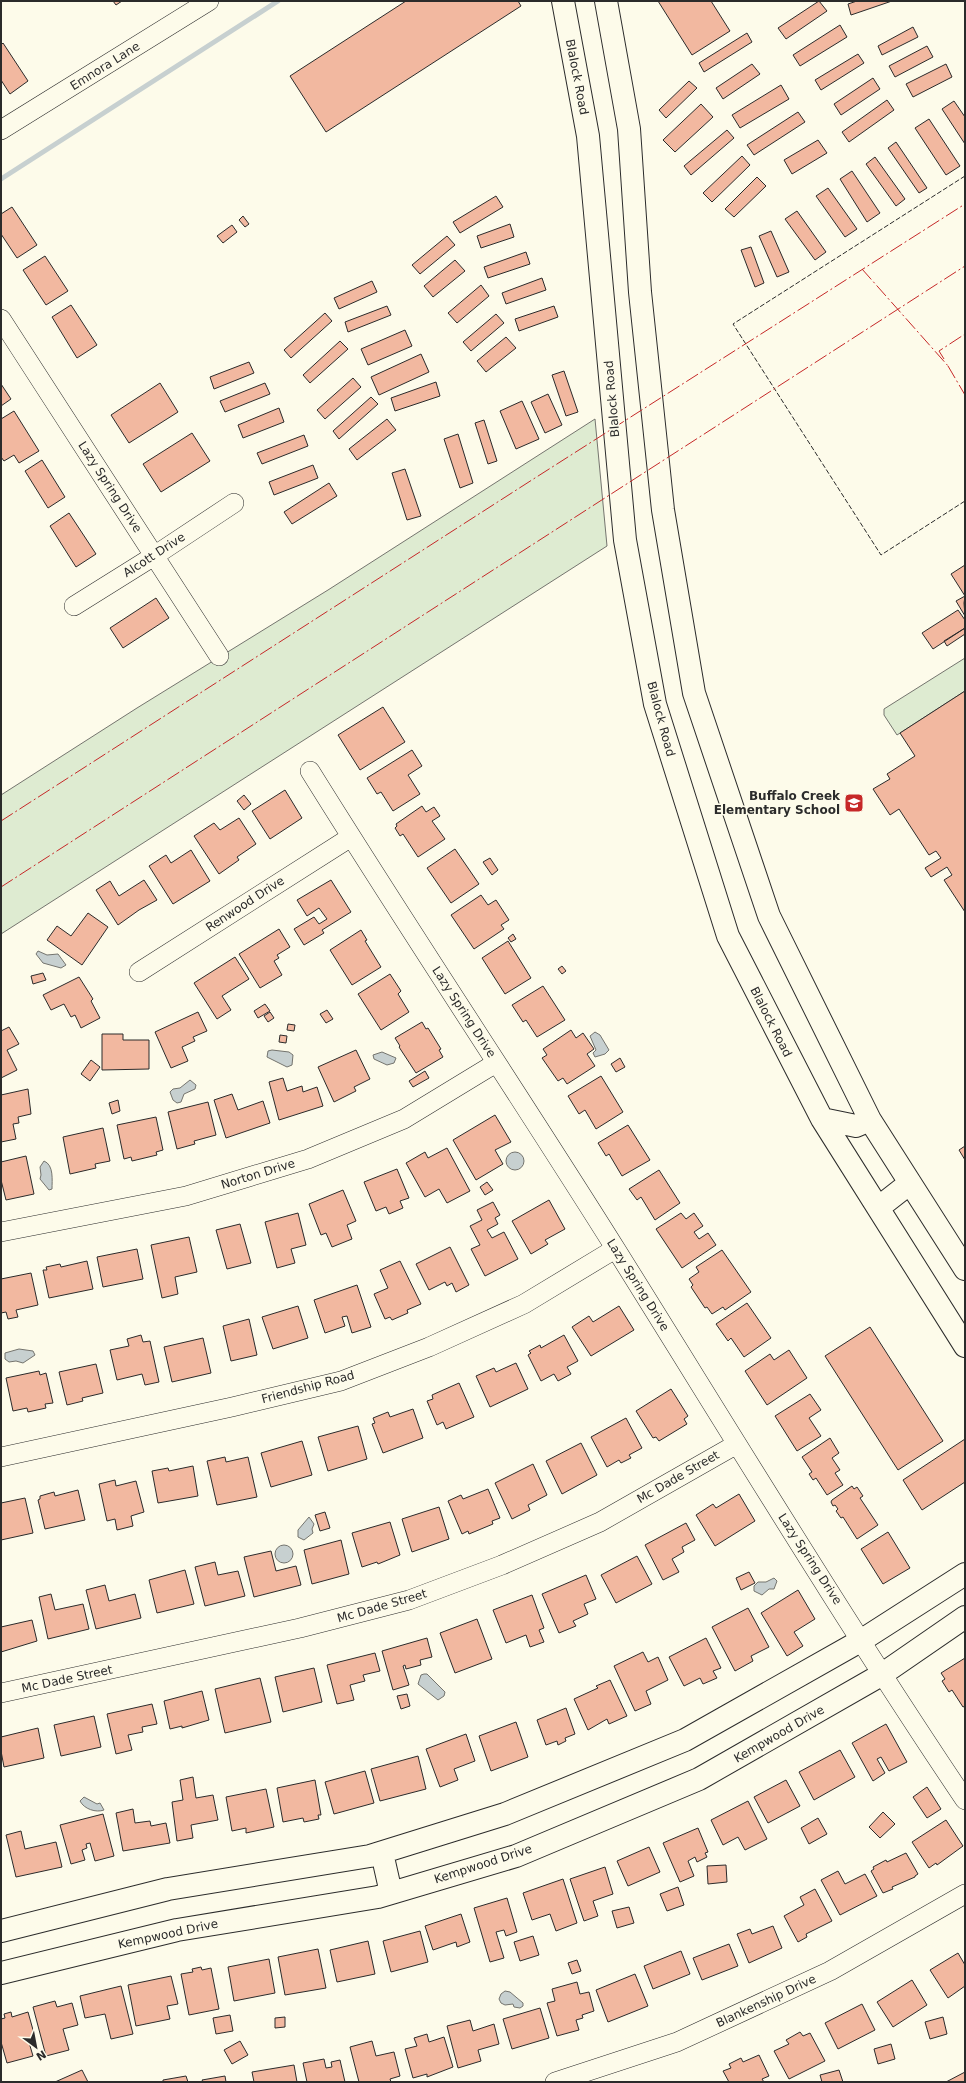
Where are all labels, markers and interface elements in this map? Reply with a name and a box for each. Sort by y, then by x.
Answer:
street label: Blalock Road [563,38,591,116]
street label: Emnora Lane [68,39,142,93]
street label: Blalock Road [602,360,622,438]
street label: Lazy Spring Drive [75,439,145,535]
street label: Alcott Drive [121,530,187,580]
street label: Blalock Road [644,680,678,758]
place label: Buffalo Creek Elementary School [714,789,841,817]
school or university icon: Buffalo Creek Elementary School [843,792,865,814]
street label: Renwood Drive [203,873,287,935]
street label: Lazy Spring Drive [429,964,499,1060]
street label: Blalock Road [747,984,795,1060]
street label: Norton Drive [219,1156,297,1192]
street label: Lazy Spring Drive [604,1236,672,1334]
street label: Friendship Road [260,1368,356,1406]
street label: Mc Dade Street [634,1448,722,1506]
street label: Lazy Spring Drive [775,1511,845,1607]
street label: Mc Dade Street [336,1586,429,1625]
street label: Mc Dade Street [20,1662,114,1695]
street label: Kempwood Drive [731,1702,827,1766]
street label: Kempwood Drive [432,1842,534,1886]
street label: Kempwood Drive [117,1917,219,1951]
street label: Blankenship Drive [714,1972,818,2030]
north arrow [16,2027,56,2067]
text: N [34,2047,48,2063]

